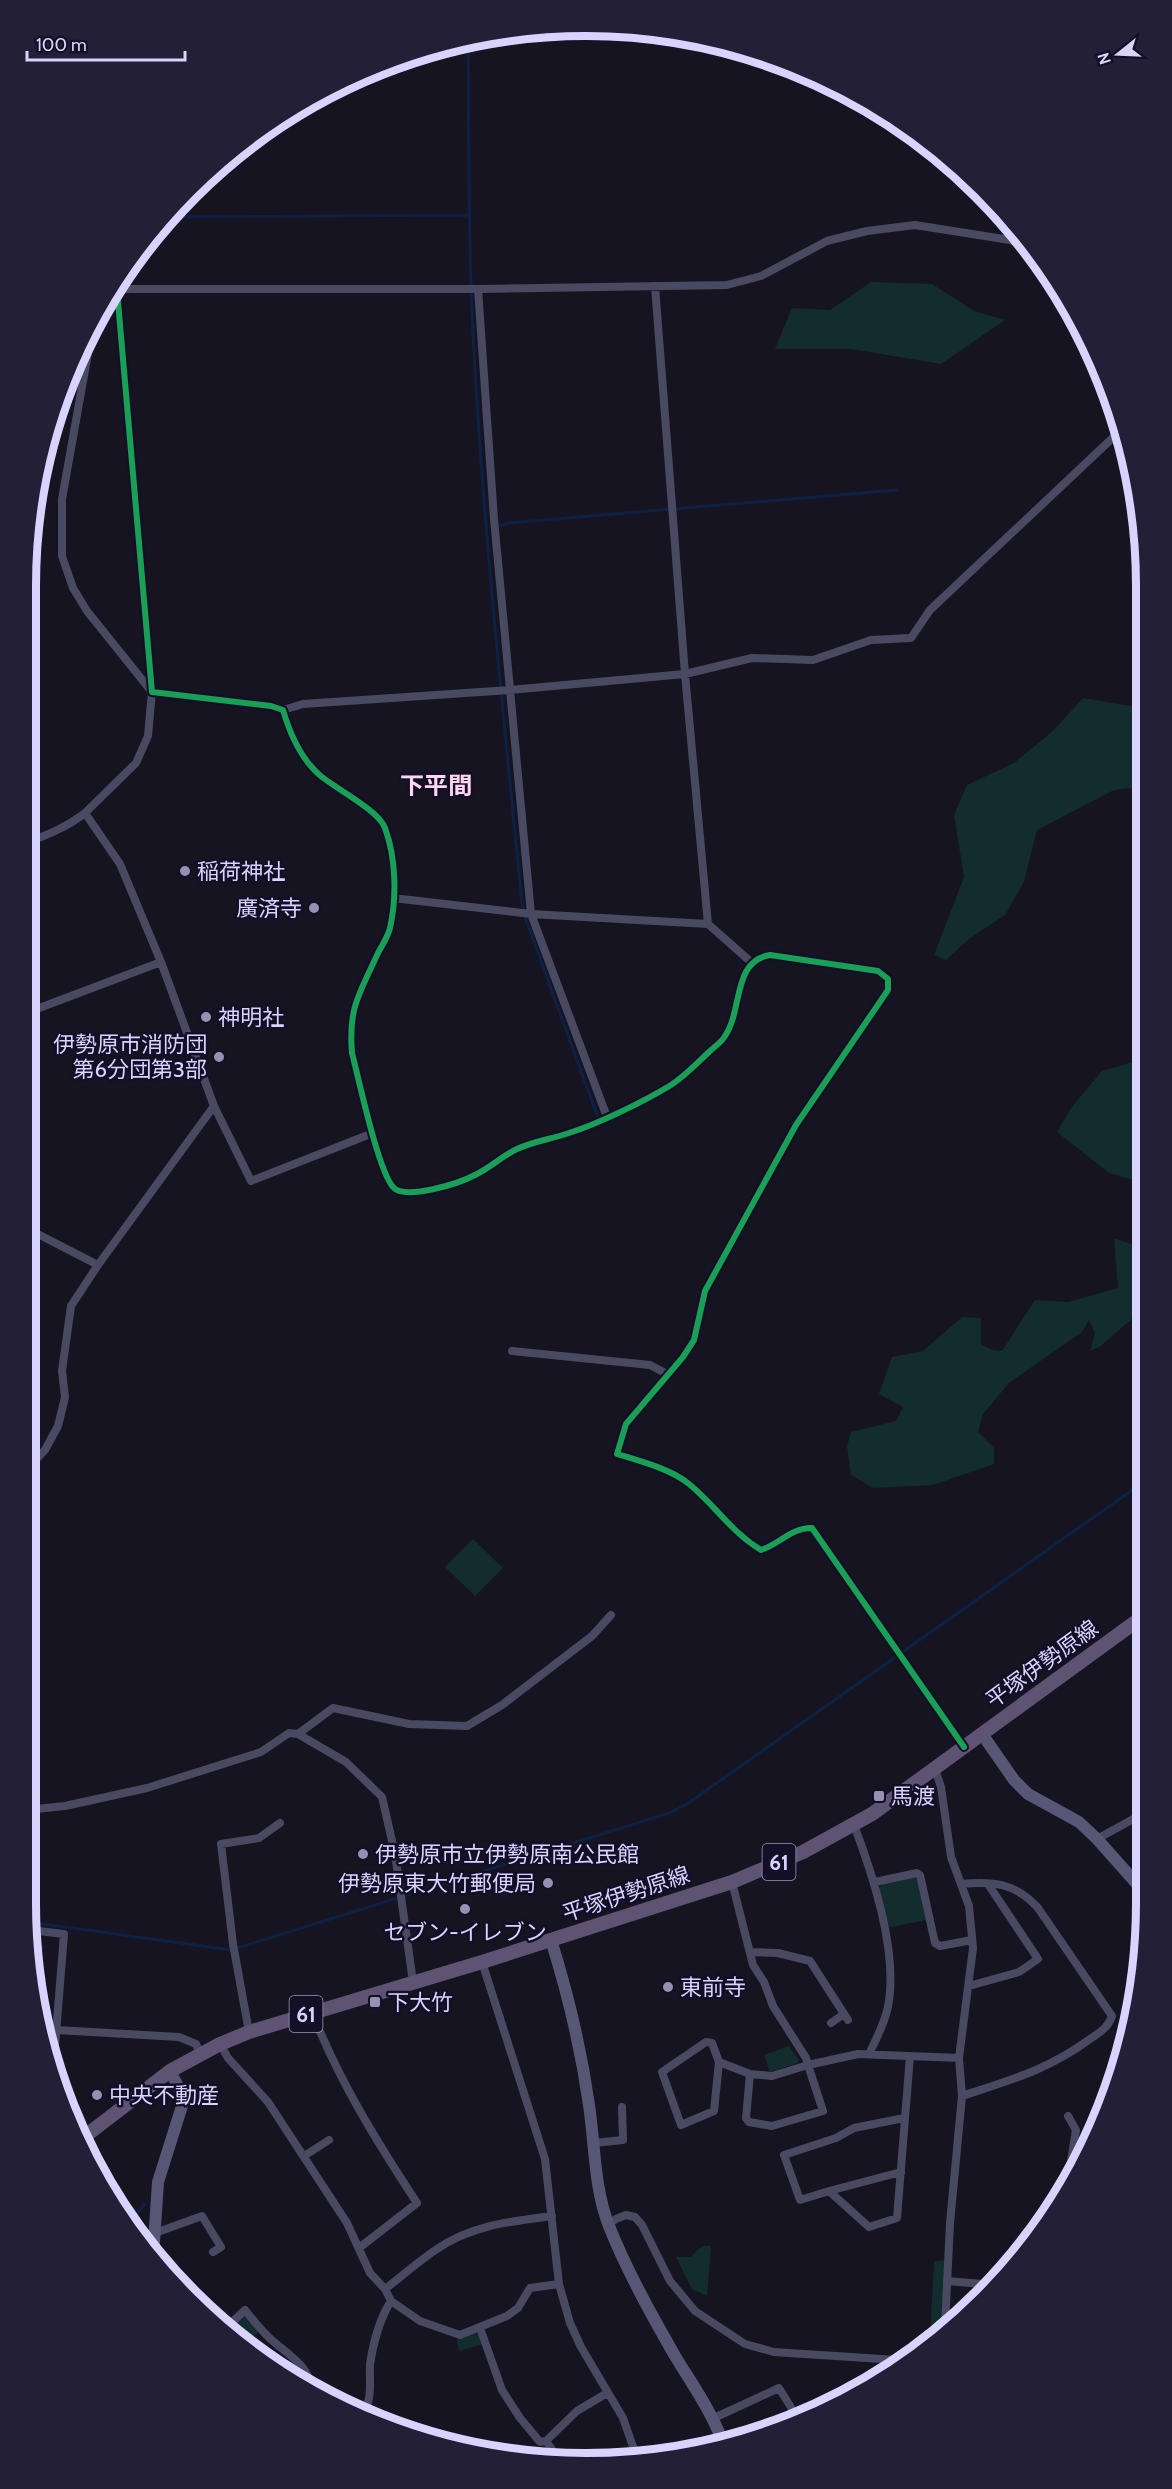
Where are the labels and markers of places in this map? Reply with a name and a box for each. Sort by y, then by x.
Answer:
place label: 稲荷神社 [197,858,285,885]
marker: 稲荷神社 [178,864,192,878]
place label: 廣済寺 [236,895,302,922]
marker: 廣済寺 [307,901,321,915]
place label: 神明社 [218,1004,284,1031]
marker: 神明社 [199,1010,213,1024]
place label: 伊勢原市消防団 第6分団第3部 [53,1031,207,1083]
marker: 伊勢原市消防団 第6分団第3部 [212,1050,226,1064]
place label: 馬渡 [891,1783,935,1810]
marker: 馬渡 [872,1789,886,1803]
place label: 伊勢原市立伊勢原南公民館 [375,1841,639,1868]
marker: 伊勢原市立伊勢原南公民館 [356,1847,370,1861]
place label: 伊勢原東大竹郵便局 [338,1870,536,1897]
marker: 伊勢原東大竹郵便局 [541,1876,555,1890]
marker: セブン-イレブン [458,1902,472,1916]
place label: セブン-イレブン [383,1919,547,1946]
place label: 東前寺 [680,1974,746,2001]
marker: 東前寺 [661,1980,675,1994]
place label: 下大竹 [387,1989,453,2016]
marker: 下大竹 [368,1995,382,2009]
place label: 中央不動産 [109,2082,219,2109]
marker: 中央不動産 [90,2088,104,2102]

